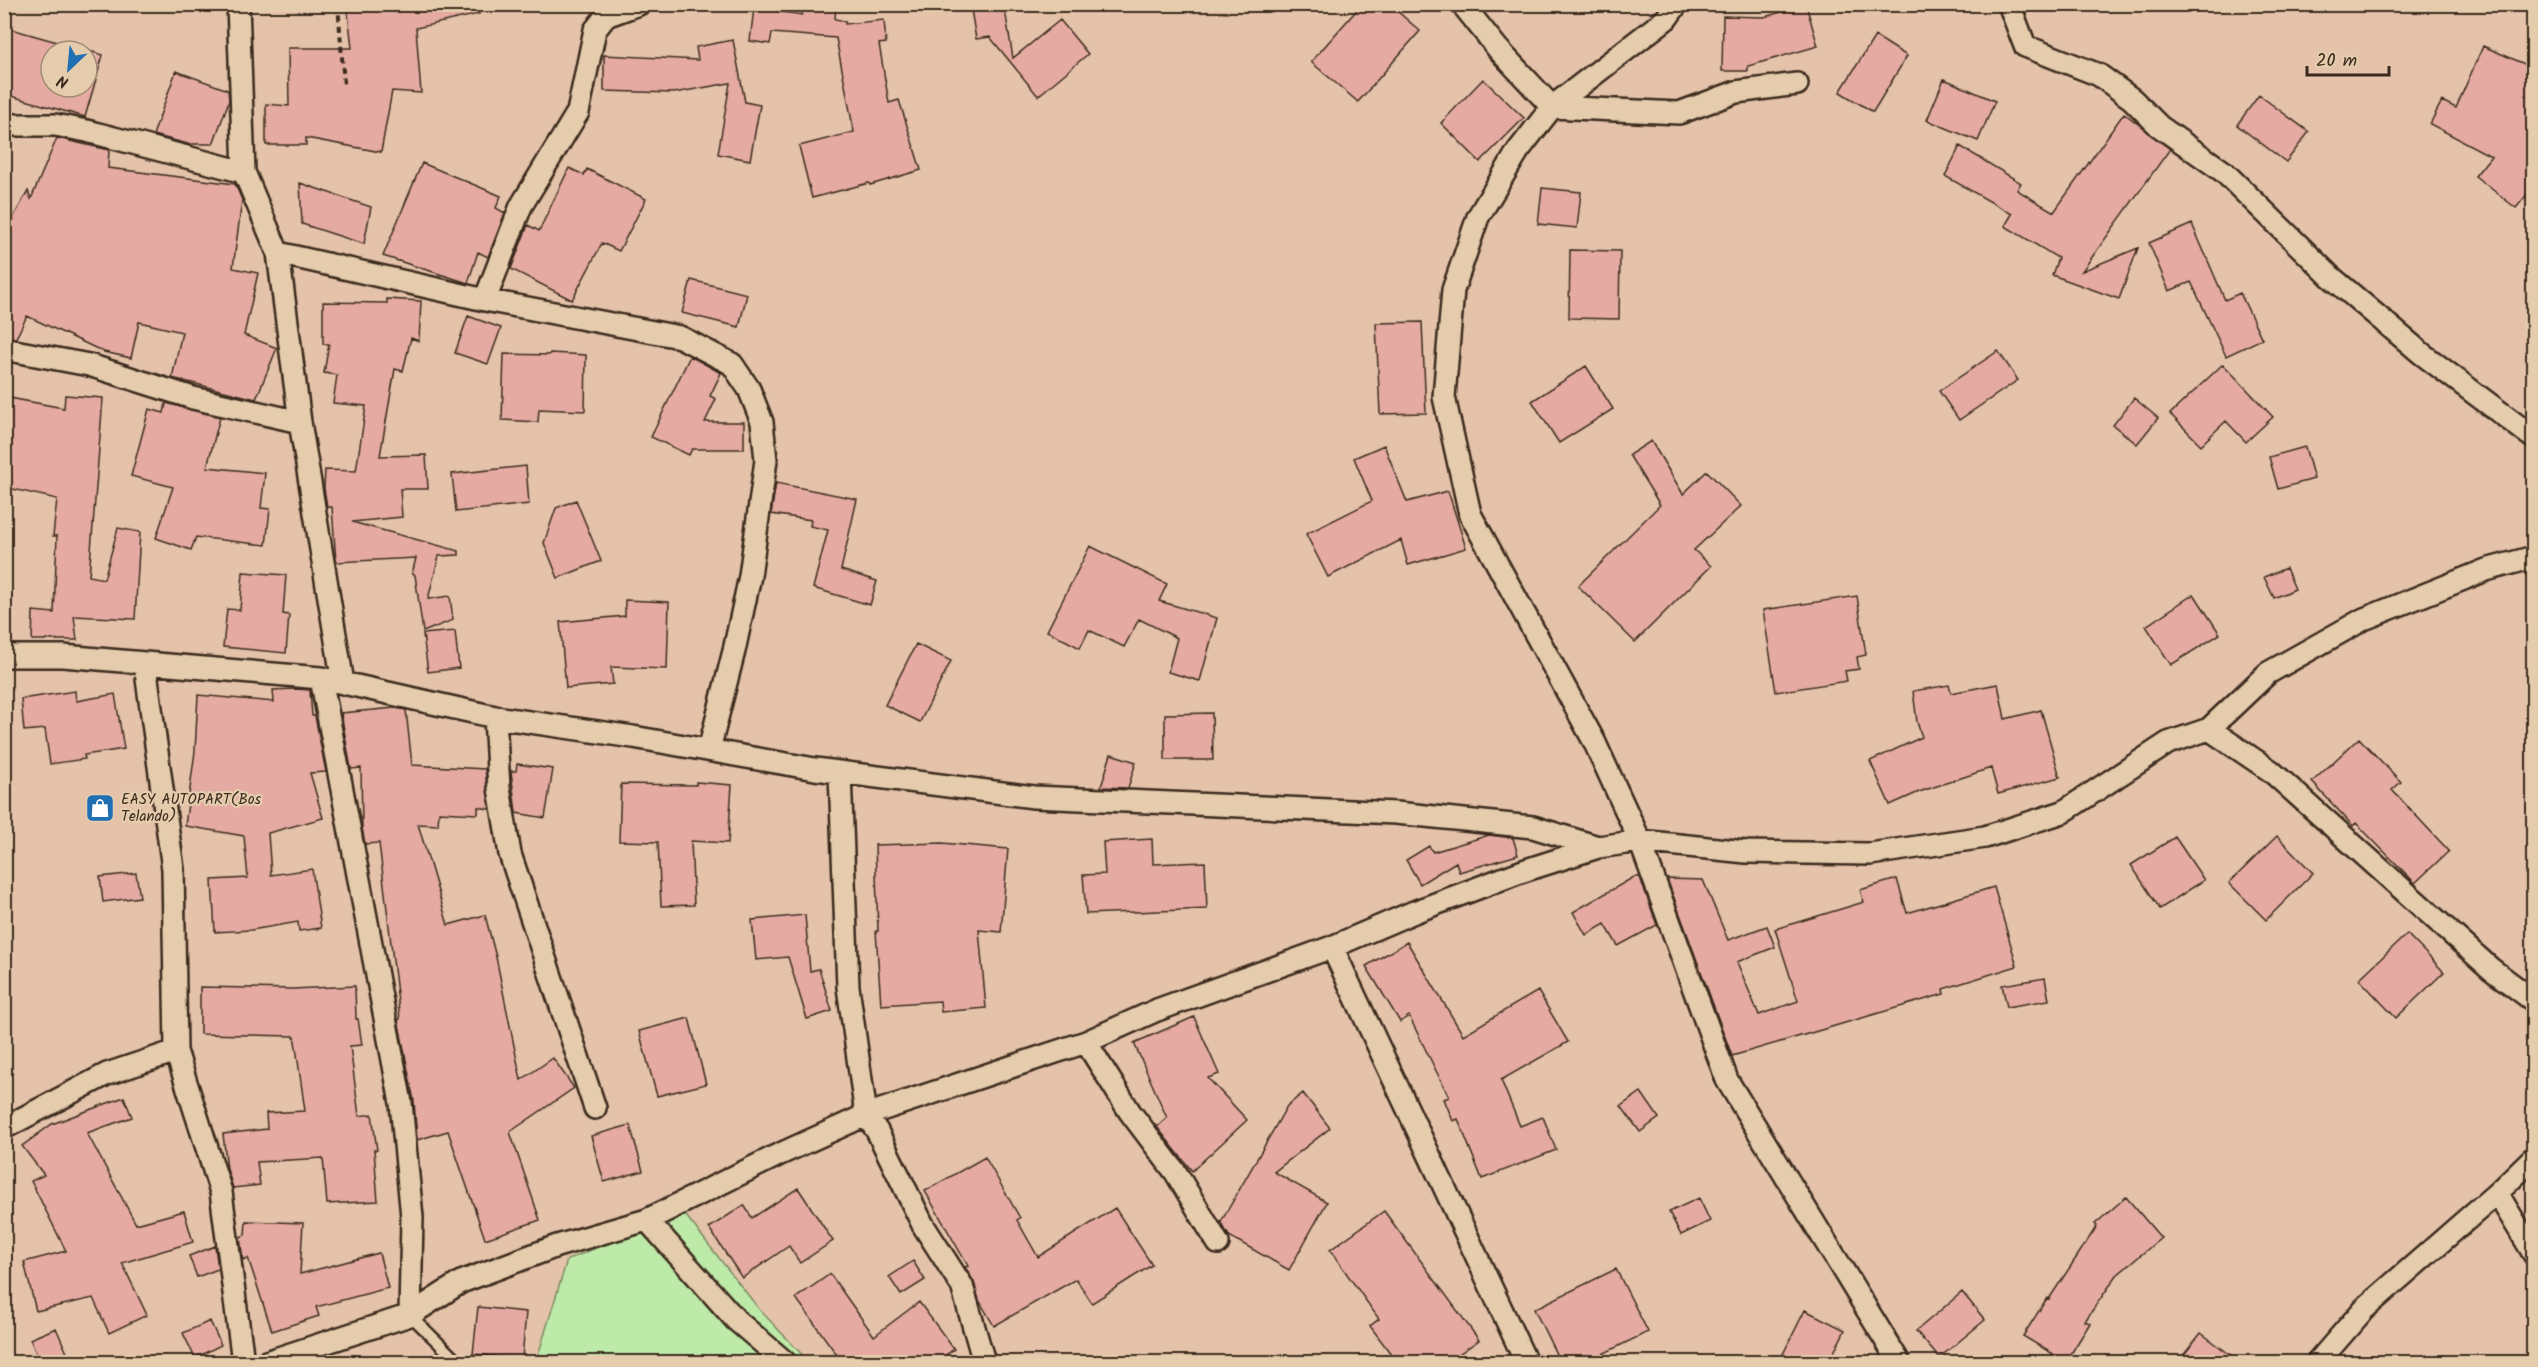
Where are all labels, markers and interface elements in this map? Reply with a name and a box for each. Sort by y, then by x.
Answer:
north arrow [39,39,99,99]
scale bar [2307,39,2390,77]
text: 20 m [2316,47,2357,76]
text: N [53,68,73,95]
place label: EASY AUTOPART(Bos Telando) [121,788,261,829]
shop icon: EASY AUTOPART(Bos Telando) [84,792,116,824]

